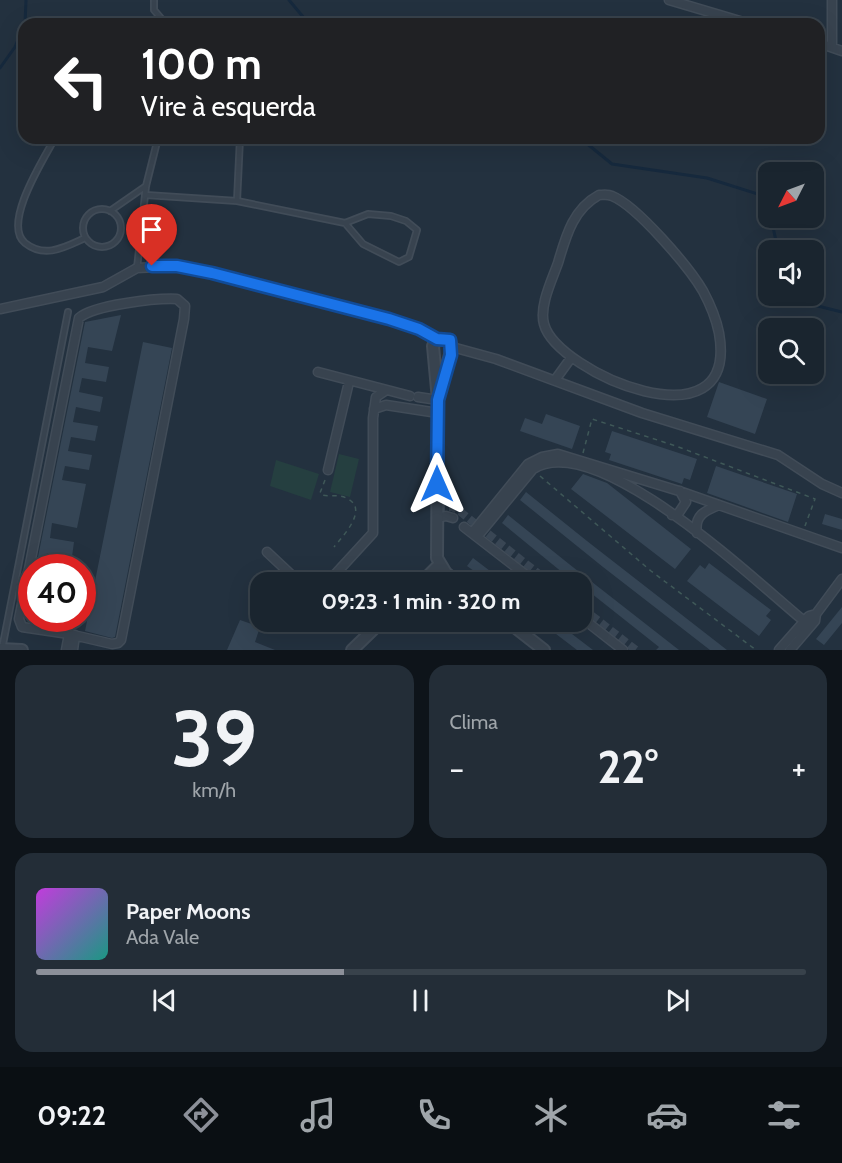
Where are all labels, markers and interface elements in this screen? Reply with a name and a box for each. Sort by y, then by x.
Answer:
text: 100 m [141,38,262,90]
icon: left [42,42,120,120]
text: Vire à esquerda [141,90,316,123]
north arrow [758,162,824,228]
map controls [758,162,824,384]
pin [126,204,177,266]
icon: arrive [135,213,168,246]
button: sound [758,240,824,306]
button: search [758,318,824,384]
position arrow [405,452,469,516]
speed limit sign: 40 [18,554,96,632]
text: 09:23 · 1 min · 320 m [322,588,521,615]
text: 39 [171,691,257,786]
text: Clima [450,710,498,734]
text: 22° [597,740,658,794]
text: − [450,748,464,788]
text: + [791,748,806,788]
text: km/h [192,778,236,802]
text: Paper Moons [126,898,250,925]
text: Ada Vale [126,925,199,949]
icon: previous [148,984,181,1017]
icon: pause [404,984,437,1017]
icon: next [661,984,694,1017]
icon: directions [180,1094,222,1136]
icon: music [297,1094,339,1136]
icon: phone [413,1094,455,1136]
icon: climate [530,1094,572,1136]
icon: car [646,1094,688,1136]
icon: filters [763,1094,805,1136]
text: 09:22 [37,1099,106,1132]

